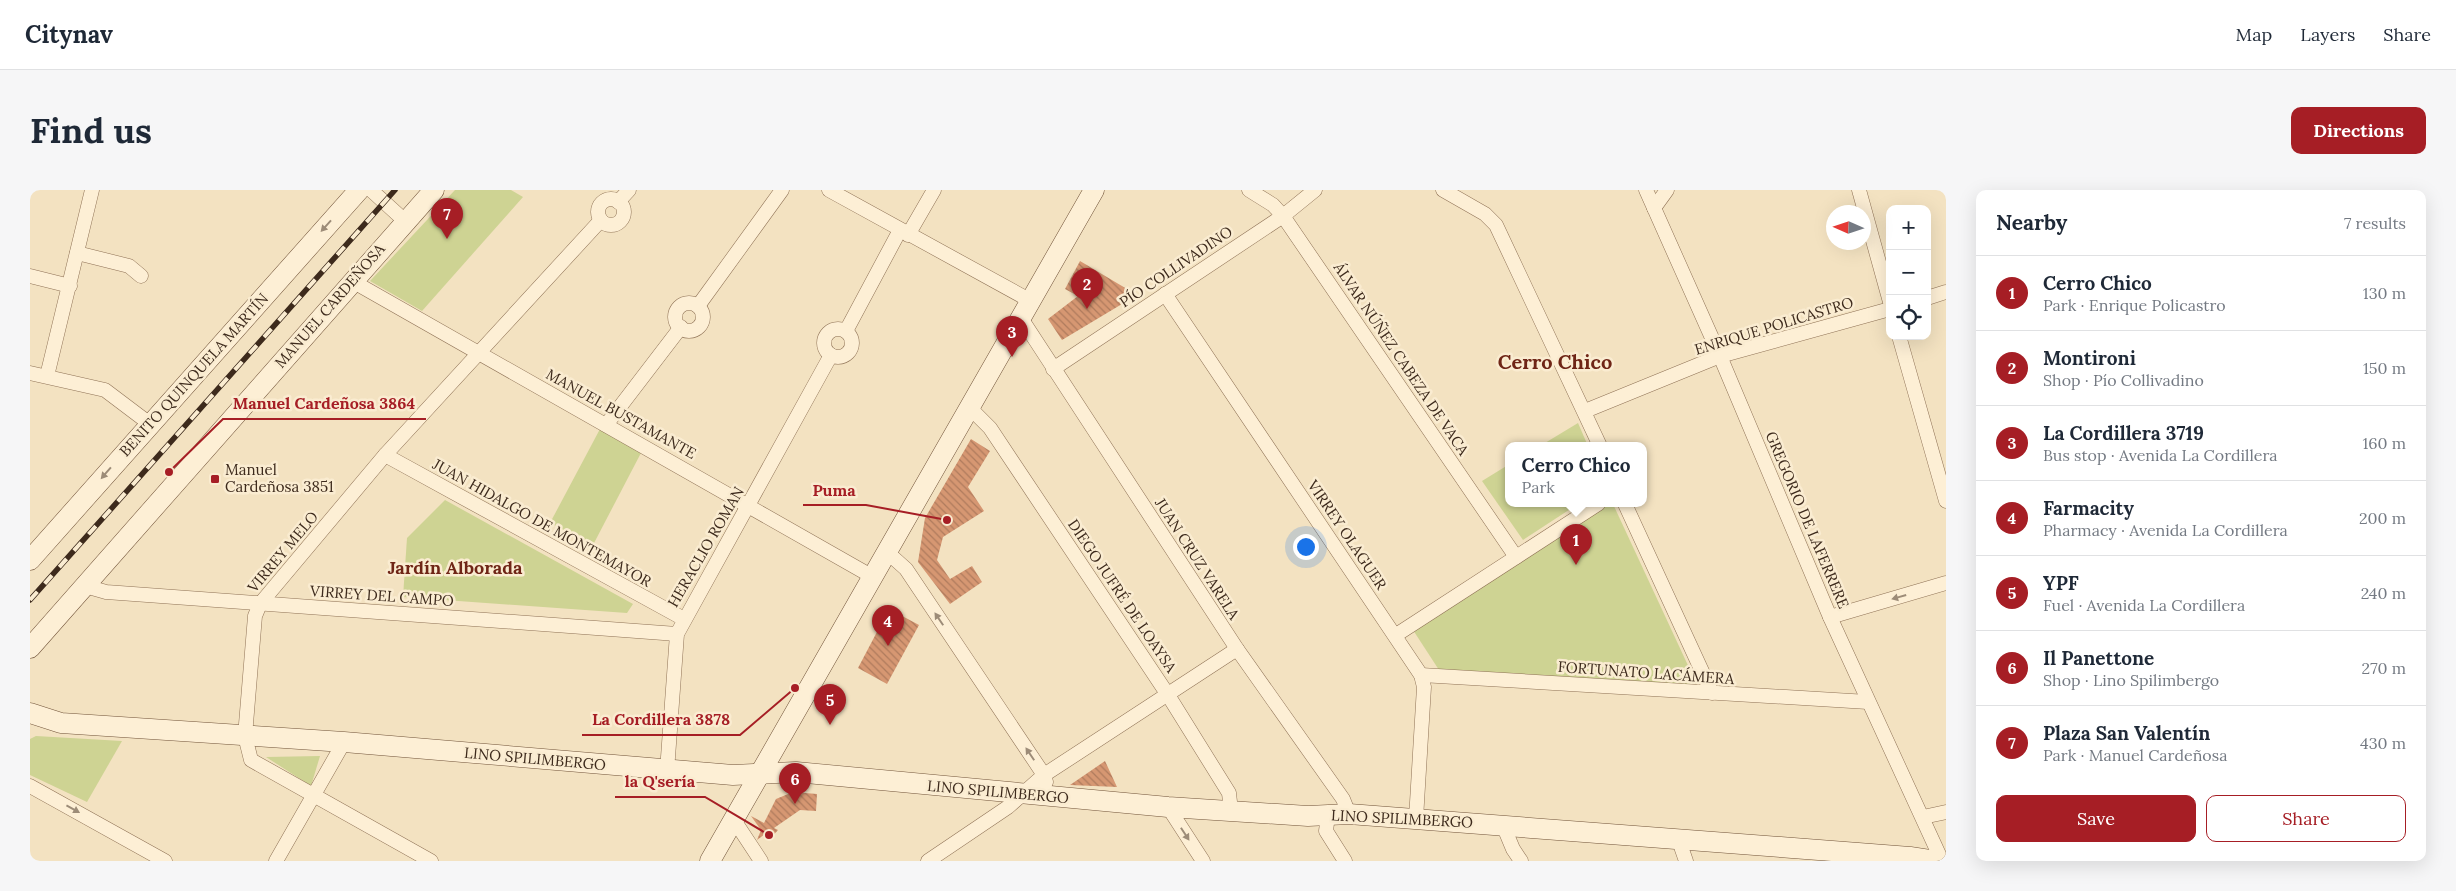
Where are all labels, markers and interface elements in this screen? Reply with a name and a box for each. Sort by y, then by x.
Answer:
text: Citynav [25,19,113,50]
text: Map [2236,23,2272,46]
text: Layers [2300,23,2355,46]
text: Share [2383,23,2431,46]
button: Directions [2291,107,2426,154]
text: Find us [30,108,152,153]
pin: 7 [431,198,463,239]
north arrow [1826,205,1871,250]
map controls [1886,205,1931,340]
button: + [1886,205,1931,250]
text: Nearby [1996,209,2067,236]
text: 7 results [2344,213,2406,233]
one-way arrow [320,220,332,232]
street label: PÍO COLLIVADINO [1116,222,1236,311]
street label: MANUEL CARDEÑOSA [270,239,389,372]
button: − [1886,250,1931,295]
street label: ÁLVAR NÚÑEZ CABEZA DE VACA [1329,258,1474,459]
pin: 2 [1071,268,1103,309]
text: Cerro Chico [2043,271,2152,295]
text: 1 [2009,283,2015,303]
text: 130 m [2363,283,2406,303]
street label: BENITO QUINQUELA MARTÍN [115,289,272,460]
street label: ENRIQUE POLICASTRO [1692,292,1856,359]
button: locate [1886,295,1931,340]
text: Park · Enrique Policastro [2043,295,2226,315]
pin: 3 [996,316,1028,357]
text: Montironi [2043,346,2136,370]
district label: Cerro Chico [1498,349,1612,374]
text: 2 [2008,358,2016,378]
text: 150 m [2363,358,2406,378]
street label: MANUEL BUSTAMANTE [543,364,700,463]
text: Shop · Pío Collivadino [2043,370,2204,390]
callout: Manuel Cardeñosa 3864 [223,388,426,419]
text: Manuel Cardeñosa 3864 [233,393,415,413]
text: La Cordillera 3719 [2043,421,2204,445]
street label: GREGORIO DE LAFERRERE [1762,428,1853,611]
text: 3 [2008,433,2016,453]
text: 160 m [2362,433,2406,453]
popup [1505,442,1647,507]
text: Bus stop · Avenida La Cordillera [2043,445,2277,465]
text: Cerro Chico [1522,453,1630,477]
street label: JUAN HIDALGO DE MONTEMAYOR [429,454,655,591]
place label: Manuel Cardeñosa 3851 [225,460,334,496]
one-way arrow [100,467,112,479]
marker: Manuel Cardeñosa 3851 [209,473,221,485]
callout: Puma [803,474,866,505]
street label: VIRREY OLAGUER [1303,476,1391,594]
text: Park [1522,477,1555,497]
text: Puma [812,480,856,500]
street label: HERACLIO ROMAN [663,483,748,610]
street label: JUAN CRUZ VARELA [1150,494,1244,624]
text: Farmacity [2043,496,2134,520]
street label: VIRREY MELO [243,507,322,597]
text: 4 [2008,508,2016,528]
text: 200 m [2359,508,2406,528]
street label: DIEGO JUFRÉ DE LOAYSA [1064,515,1181,677]
text: Pharmacy · Avenida La Cordillera [2043,520,2288,540]
pin: 1 [1560,524,1592,565]
your location [1293,534,1319,560]
district label: Jardín Alborada [388,556,523,579]
text: YPF [2043,571,2079,595]
street label: VIRREY DEL CAMPO [309,581,455,610]
text: 5 [2008,583,2016,603]
text: 240 m [2361,583,2406,603]
one-way arrow [1892,593,1907,601]
text: Fuel · Avenida La Cordillera [2043,595,2245,615]
pin: 4 [872,605,904,646]
one-way arrow [934,612,944,626]
text: Il Panettone [2043,646,2154,670]
street label: FORTUNATO LACÁMERA [1557,657,1735,688]
text: 6 [2007,658,2017,678]
text: 270 m [2362,658,2406,678]
text: Shop · Lino Spilimbergo [2043,670,2219,690]
pin: 5 [814,684,846,725]
callout: La Cordillera 3878 [582,704,740,735]
text: La Cordillera 3878 [592,709,730,729]
text: Plaza San Valentín [2043,721,2210,745]
text: 7 [2008,733,2016,753]
text: 430 m [2360,733,2406,753]
street label: LINO SPILIMBERGO [463,743,607,774]
text: Park · Manuel Cardeñosa [2043,745,2227,765]
one-way arrow [1025,747,1035,761]
pin: 6 [779,763,811,804]
callout: la Q'sería [615,766,705,797]
text: la Q'sería [625,771,696,791]
street label: LINO SPILIMBERGO [926,776,1070,807]
button: Save [1996,795,2196,842]
button: Share [2206,795,2406,842]
one-way arrow [66,805,79,814]
street label: LINO SPILIMBERGO [1331,805,1474,832]
one-way arrow [1180,827,1190,841]

